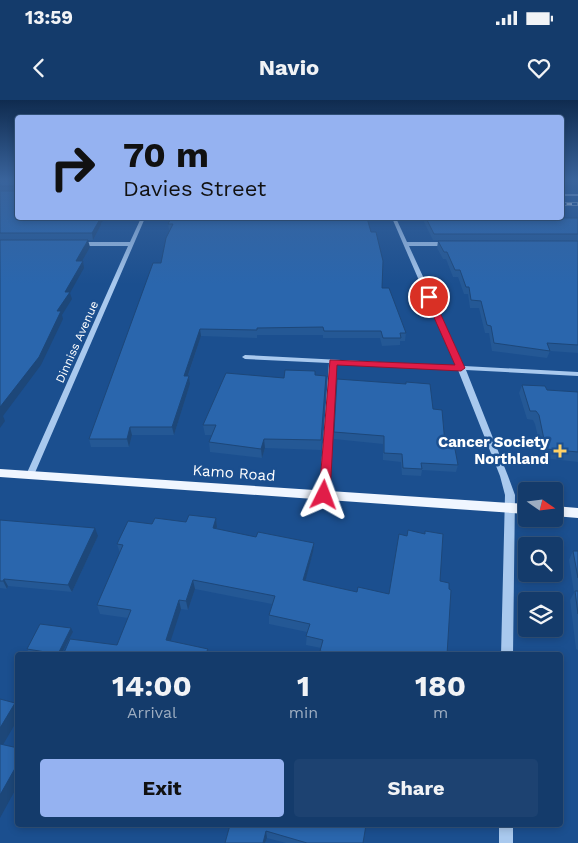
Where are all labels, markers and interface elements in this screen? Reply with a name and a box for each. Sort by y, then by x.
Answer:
text: 13:59 [25,6,73,29]
icon: back [25,54,53,82]
icon: heart [525,54,553,82]
text: Navio [259,55,319,80]
text: 70 m [123,134,209,176]
icon: right [40,135,105,200]
text: Davies Street [123,176,266,201]
pin [408,276,450,318]
icon: arrive [415,283,443,311]
street label: Dinniss Avenue [53,299,101,385]
place label: Cancer Society Northland [438,433,550,468]
marker: Cancer Society Northland [553,444,567,458]
street label: Kamo Road [192,461,276,485]
position arrow [297,468,349,520]
north arrow [518,482,562,528]
map controls [518,482,563,637]
button: search [518,537,563,582]
button: layers [518,592,563,637]
text: 14:00 [112,668,192,703]
text: 1 [297,668,310,703]
text: 180 [415,668,466,703]
text: Arrival [127,703,177,722]
text: min [289,703,318,722]
text: m [433,703,448,722]
button: Exit [40,759,284,817]
button: Share [294,759,538,817]

